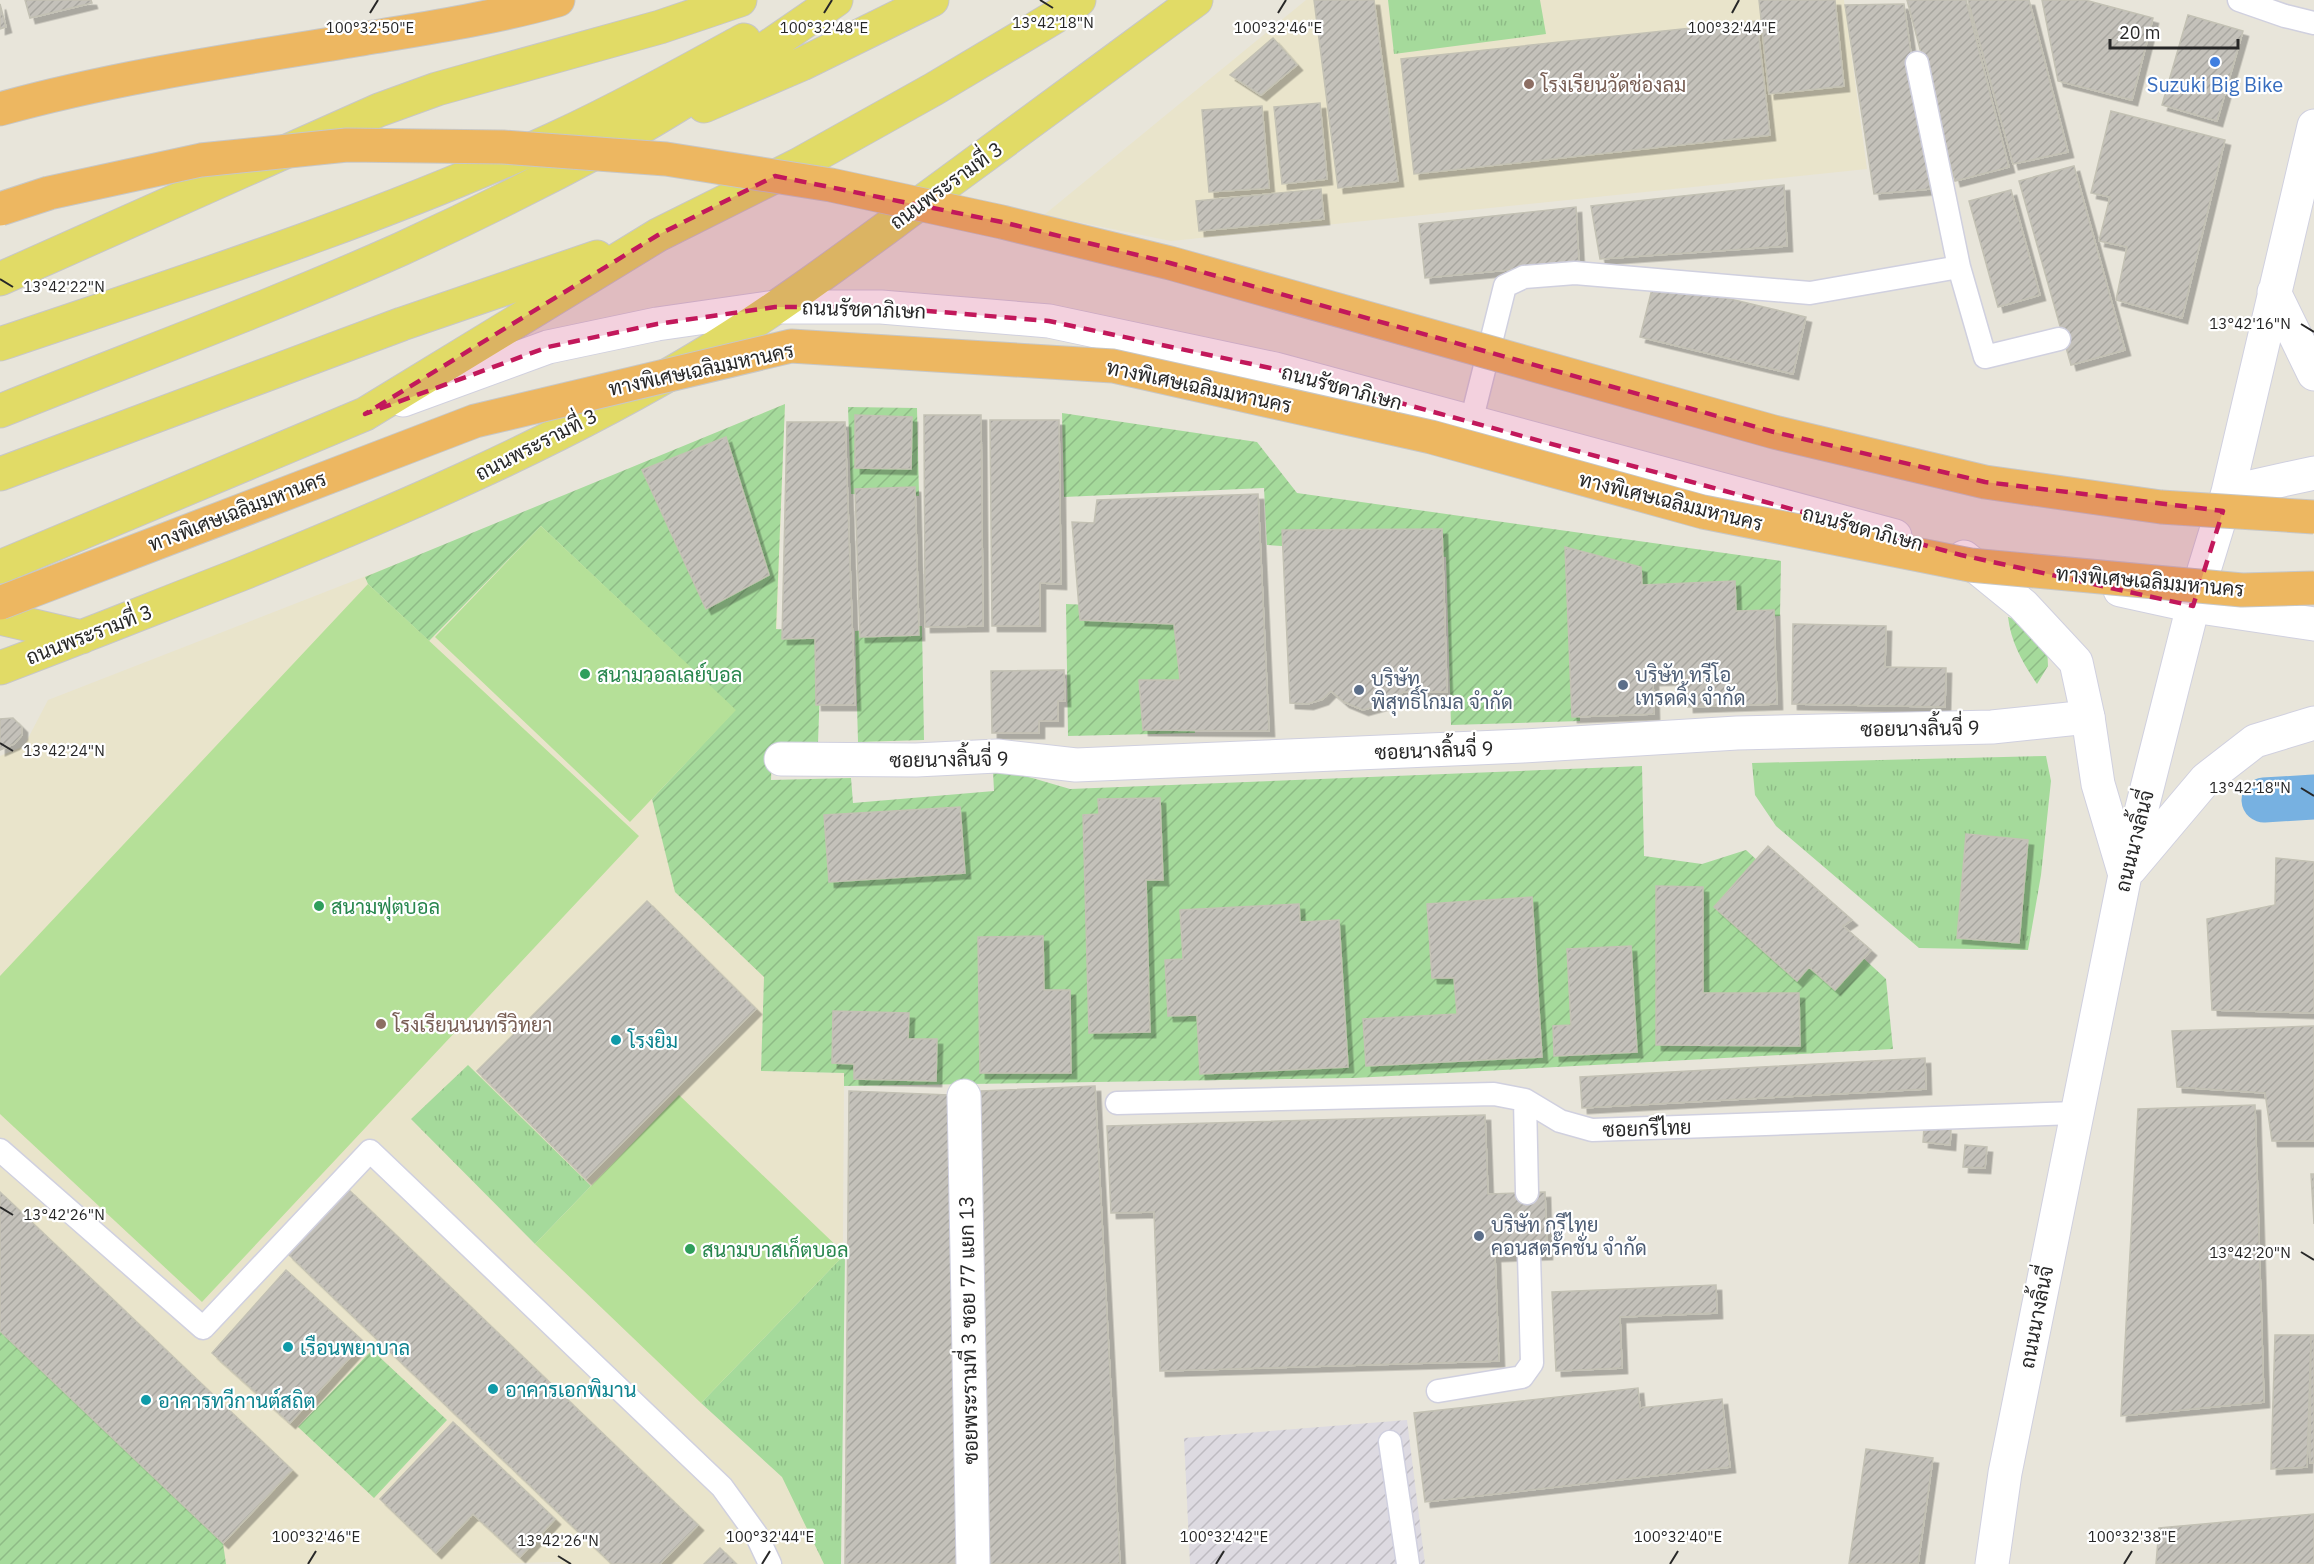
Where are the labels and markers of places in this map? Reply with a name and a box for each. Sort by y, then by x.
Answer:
marker: Suzuki Big Bike [2208,55,2222,69]
place label: โรงเรียนวัดช่องลม [1540,71,1686,98]
place label: Suzuki Big Bike [2147,71,2283,98]
marker: โรงเรียนวัดช่องลม [1522,77,1536,91]
place label: สนามวอลเลย์บอล [597,661,742,688]
place label: บริษัท ทรีโอ เทรดดิ้ง จำกัด [1635,661,1746,711]
place label: บริษัท พิสุทธิ์โกมล จำกัด [1371,665,1513,716]
marker: สนามวอลเลย์บอล [578,667,592,681]
marker: บริษัท ทรีโอ เทรดดิ้ง จำกัด [1616,678,1630,692]
marker: บริษัท พิสุทธิ์โกมล จำกัด [1352,683,1366,697]
place label: สนามฟุตบอล [331,893,440,921]
marker: สนามฟุตบอล [312,899,326,913]
place label: โรงเรียนนนทรีวิทยา [392,1011,552,1038]
marker: โรงเรียนนนทรีวิทยา [374,1017,388,1031]
place label: โรงยิม [627,1027,678,1054]
marker: โรงยิม [609,1033,623,1047]
place label: บริษัท กรีไทย คอนสตรั๊คชั่น จำกัด [1491,1211,1647,1261]
marker: บริษัท กรีไทย คอนสตรั๊คชั่น จำกัด [1472,1229,1486,1243]
place label: สนามบาสเก็ตบอล [702,1235,849,1263]
marker: สนามบาสเก็ตบอล [683,1242,697,1256]
place label: เรือนพยาบาล [300,1334,410,1361]
marker: เรือนพยาบาล [281,1340,295,1354]
place label: อาคารเอกพิมาน [505,1376,636,1403]
marker: อาคารเอกพิมาน [486,1382,500,1396]
place label: อาคารทวีกานต์สถิต [158,1387,316,1414]
marker: อาคารทวีกานต์สถิต [139,1393,153,1407]

